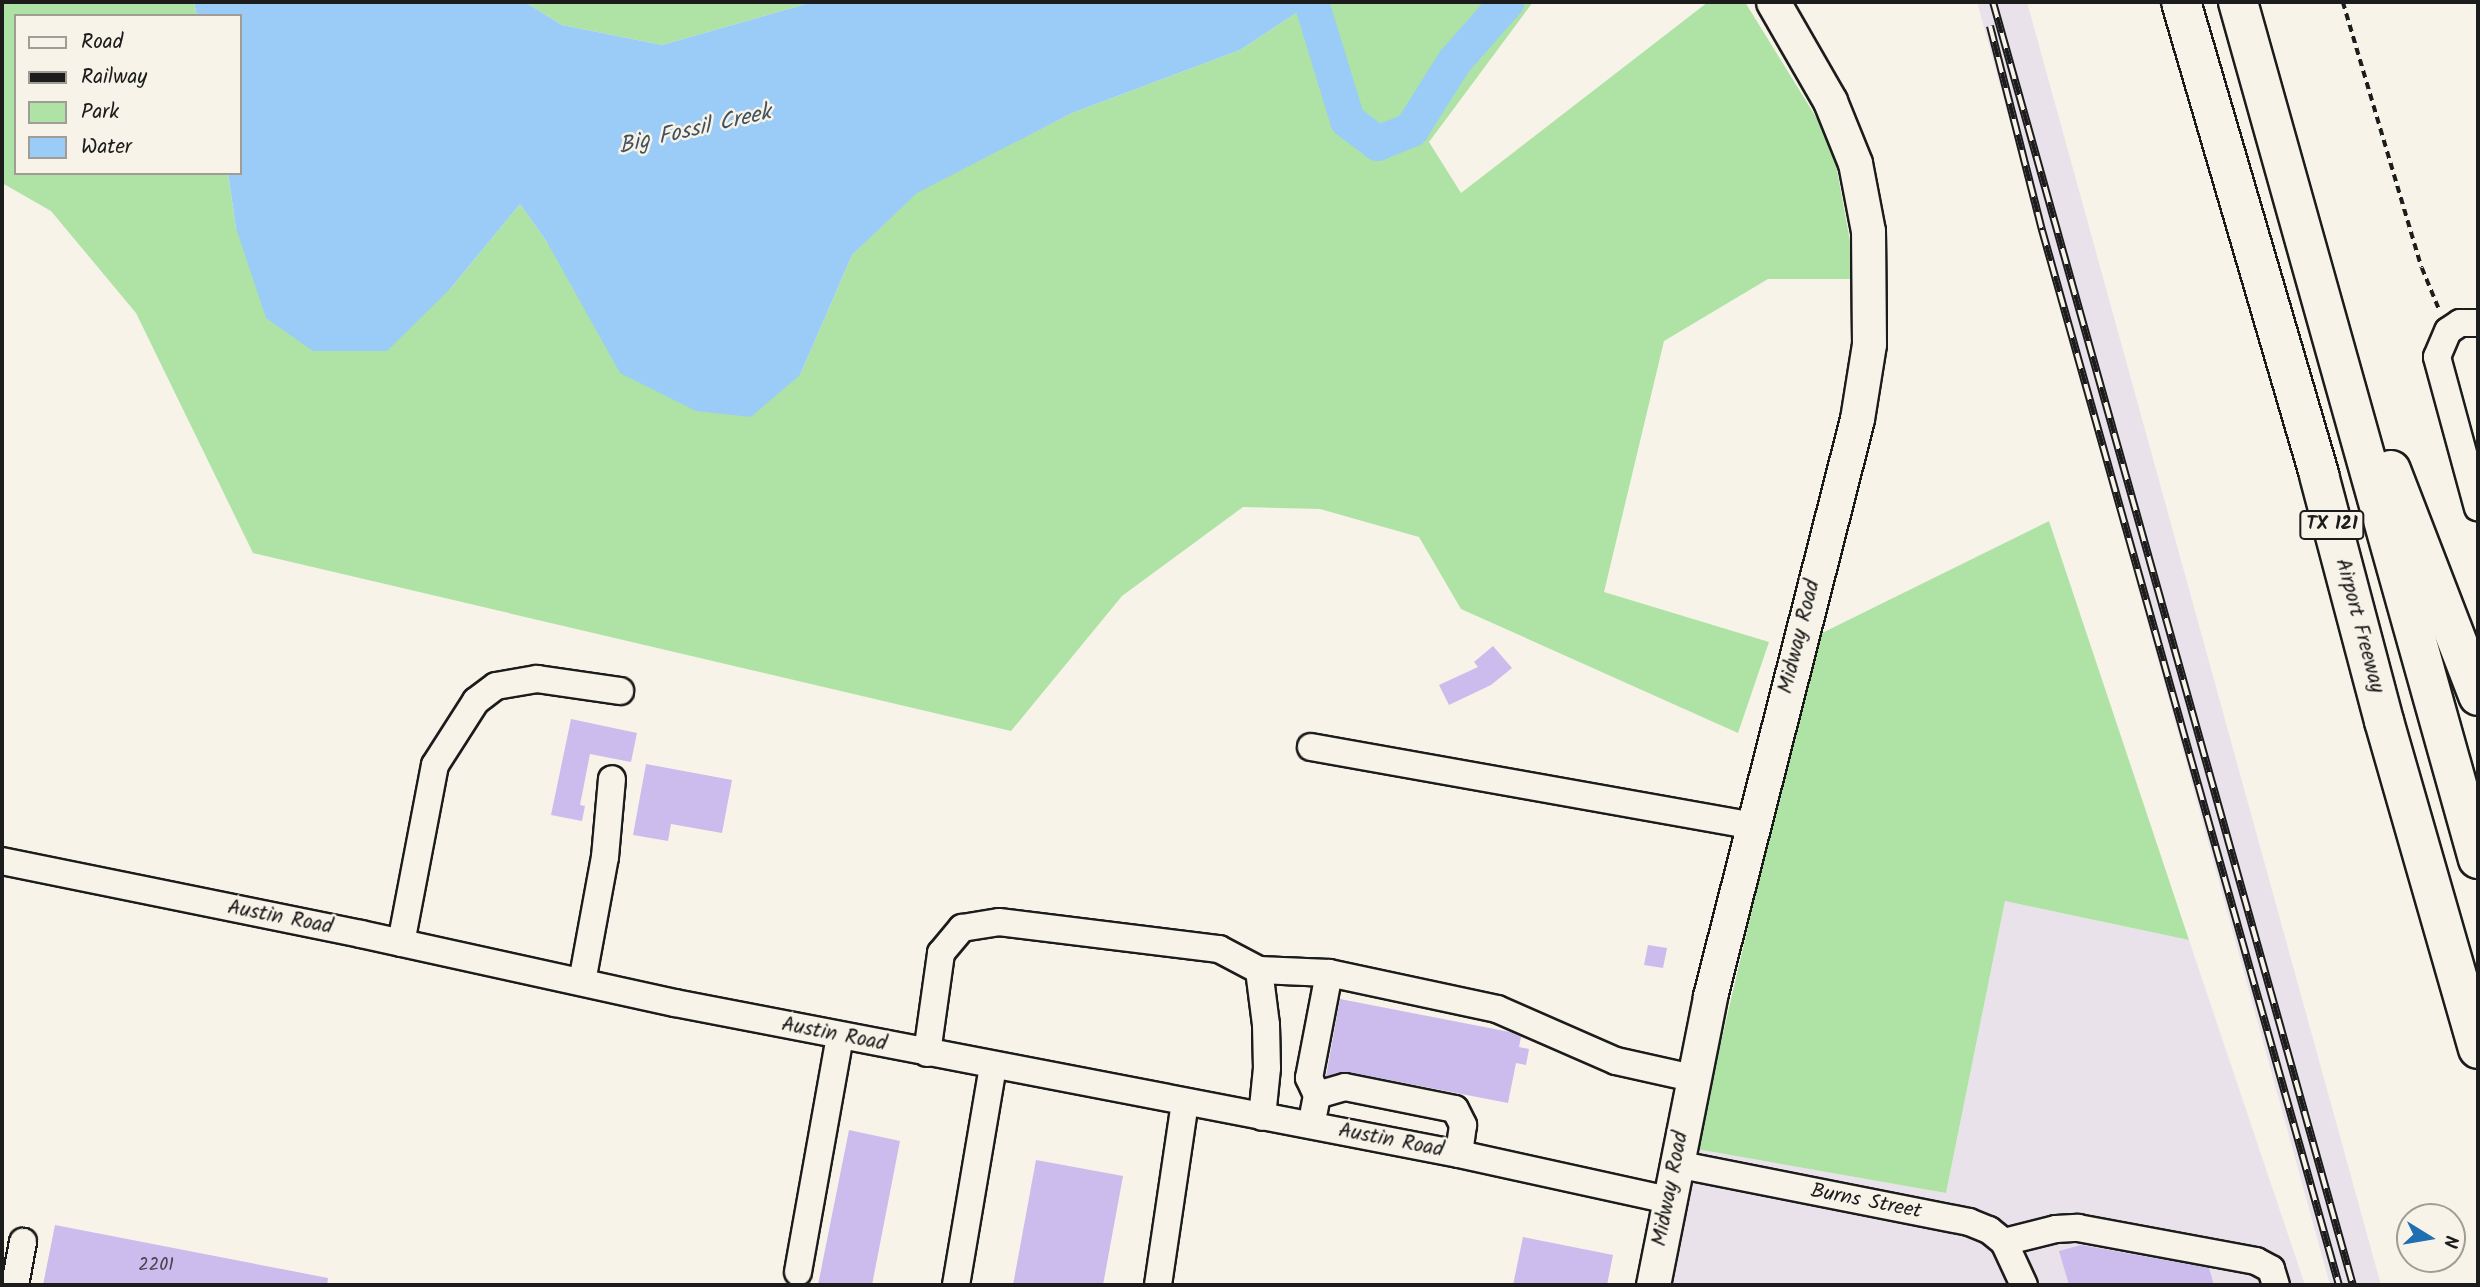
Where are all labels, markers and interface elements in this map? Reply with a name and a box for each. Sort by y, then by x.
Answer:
legend [14,14,242,175]
text: Road [81,26,123,59]
text: Railway [81,61,147,94]
text: Park [81,96,119,129]
water label: Big Fossil Creek [616,99,774,161]
text: Water [81,131,132,164]
road number: TX 121 [2299,510,2365,540]
street label: Airport Freeway [2329,556,2389,696]
street label: Midway Road [1774,577,1826,697]
street label: Austin Road [225,895,335,941]
street label: Austin Road [779,1012,889,1058]
street label: Austin Road [1336,1118,1446,1164]
street label: Midway Road [1648,1129,1694,1249]
street label: Burns Street [1809,1179,1923,1225]
north arrow [2396,1203,2466,1273]
text: N [2434,1233,2466,1250]
house number: 2201 [138,1255,174,1277]

